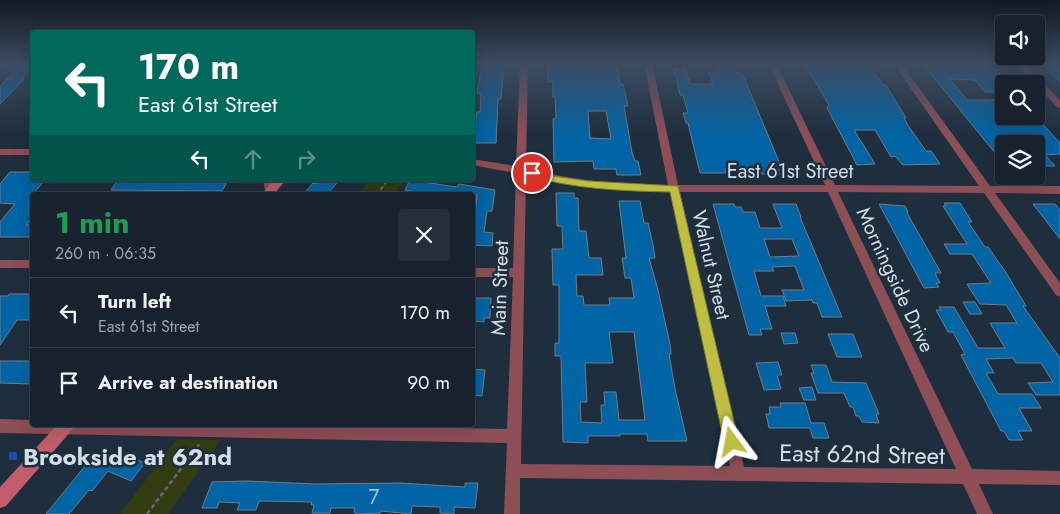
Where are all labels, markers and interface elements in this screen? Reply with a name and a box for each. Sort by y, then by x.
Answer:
map controls [995,15,1045,185]
button: sound [995,15,1045,65]
text: 170 m [138,42,239,92]
icon: left [55,50,120,115]
button: search [995,75,1045,125]
text: East 61st Street [138,88,277,120]
button: layers [995,135,1045,185]
icon: left [186,145,214,173]
icon: ahead [239,145,267,173]
icon: right [292,145,320,173]
pin [511,152,553,194]
street label: East 61st Street [727,157,853,186]
icon: arrive [518,159,546,187]
text: 1 min [55,201,129,244]
street label: Morningside Drive [849,203,941,357]
street label: Walnut Street [684,207,738,323]
button: close [398,209,450,261]
street label: Main Street [484,240,516,336]
text: 260 m · 06:35 [55,242,156,265]
text: Turn left [98,288,171,315]
icon: left [55,299,83,327]
text: 170 m [400,299,450,326]
text: East 61st Street [98,315,199,338]
icon: arrive [55,369,83,397]
text: Arrive at destination [98,369,278,396]
text: 90 m [407,369,450,396]
position arrow [705,415,757,467]
street label: East 62nd Street [779,435,945,473]
place label: Brookside at 62nd [23,439,232,474]
marker: Brookside at 62nd [7,450,19,462]
house number: 7 [368,482,380,512]

